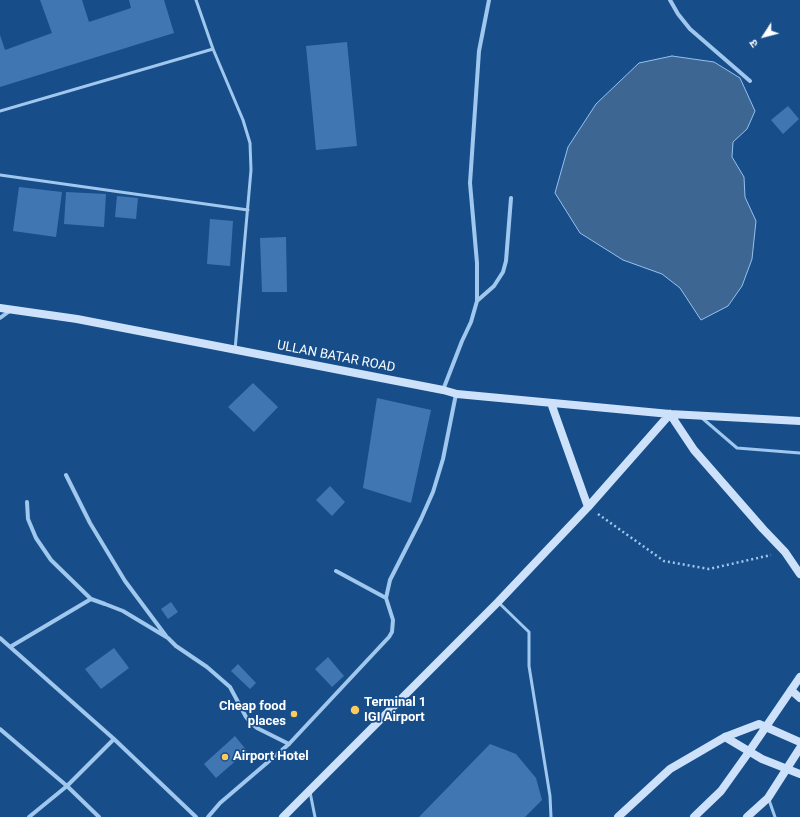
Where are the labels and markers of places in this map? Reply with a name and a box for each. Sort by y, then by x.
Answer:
place label: Terminal 1 IGI Airport [364,695,426,726]
place label: Cheap food places [219,699,286,730]
marker: Terminal 1 IGI Airport [349,704,361,716]
marker: Cheap food places [289,709,299,719]
place label: Airport Hotel [233,749,309,765]
marker: Airport Hotel [220,752,230,762]

